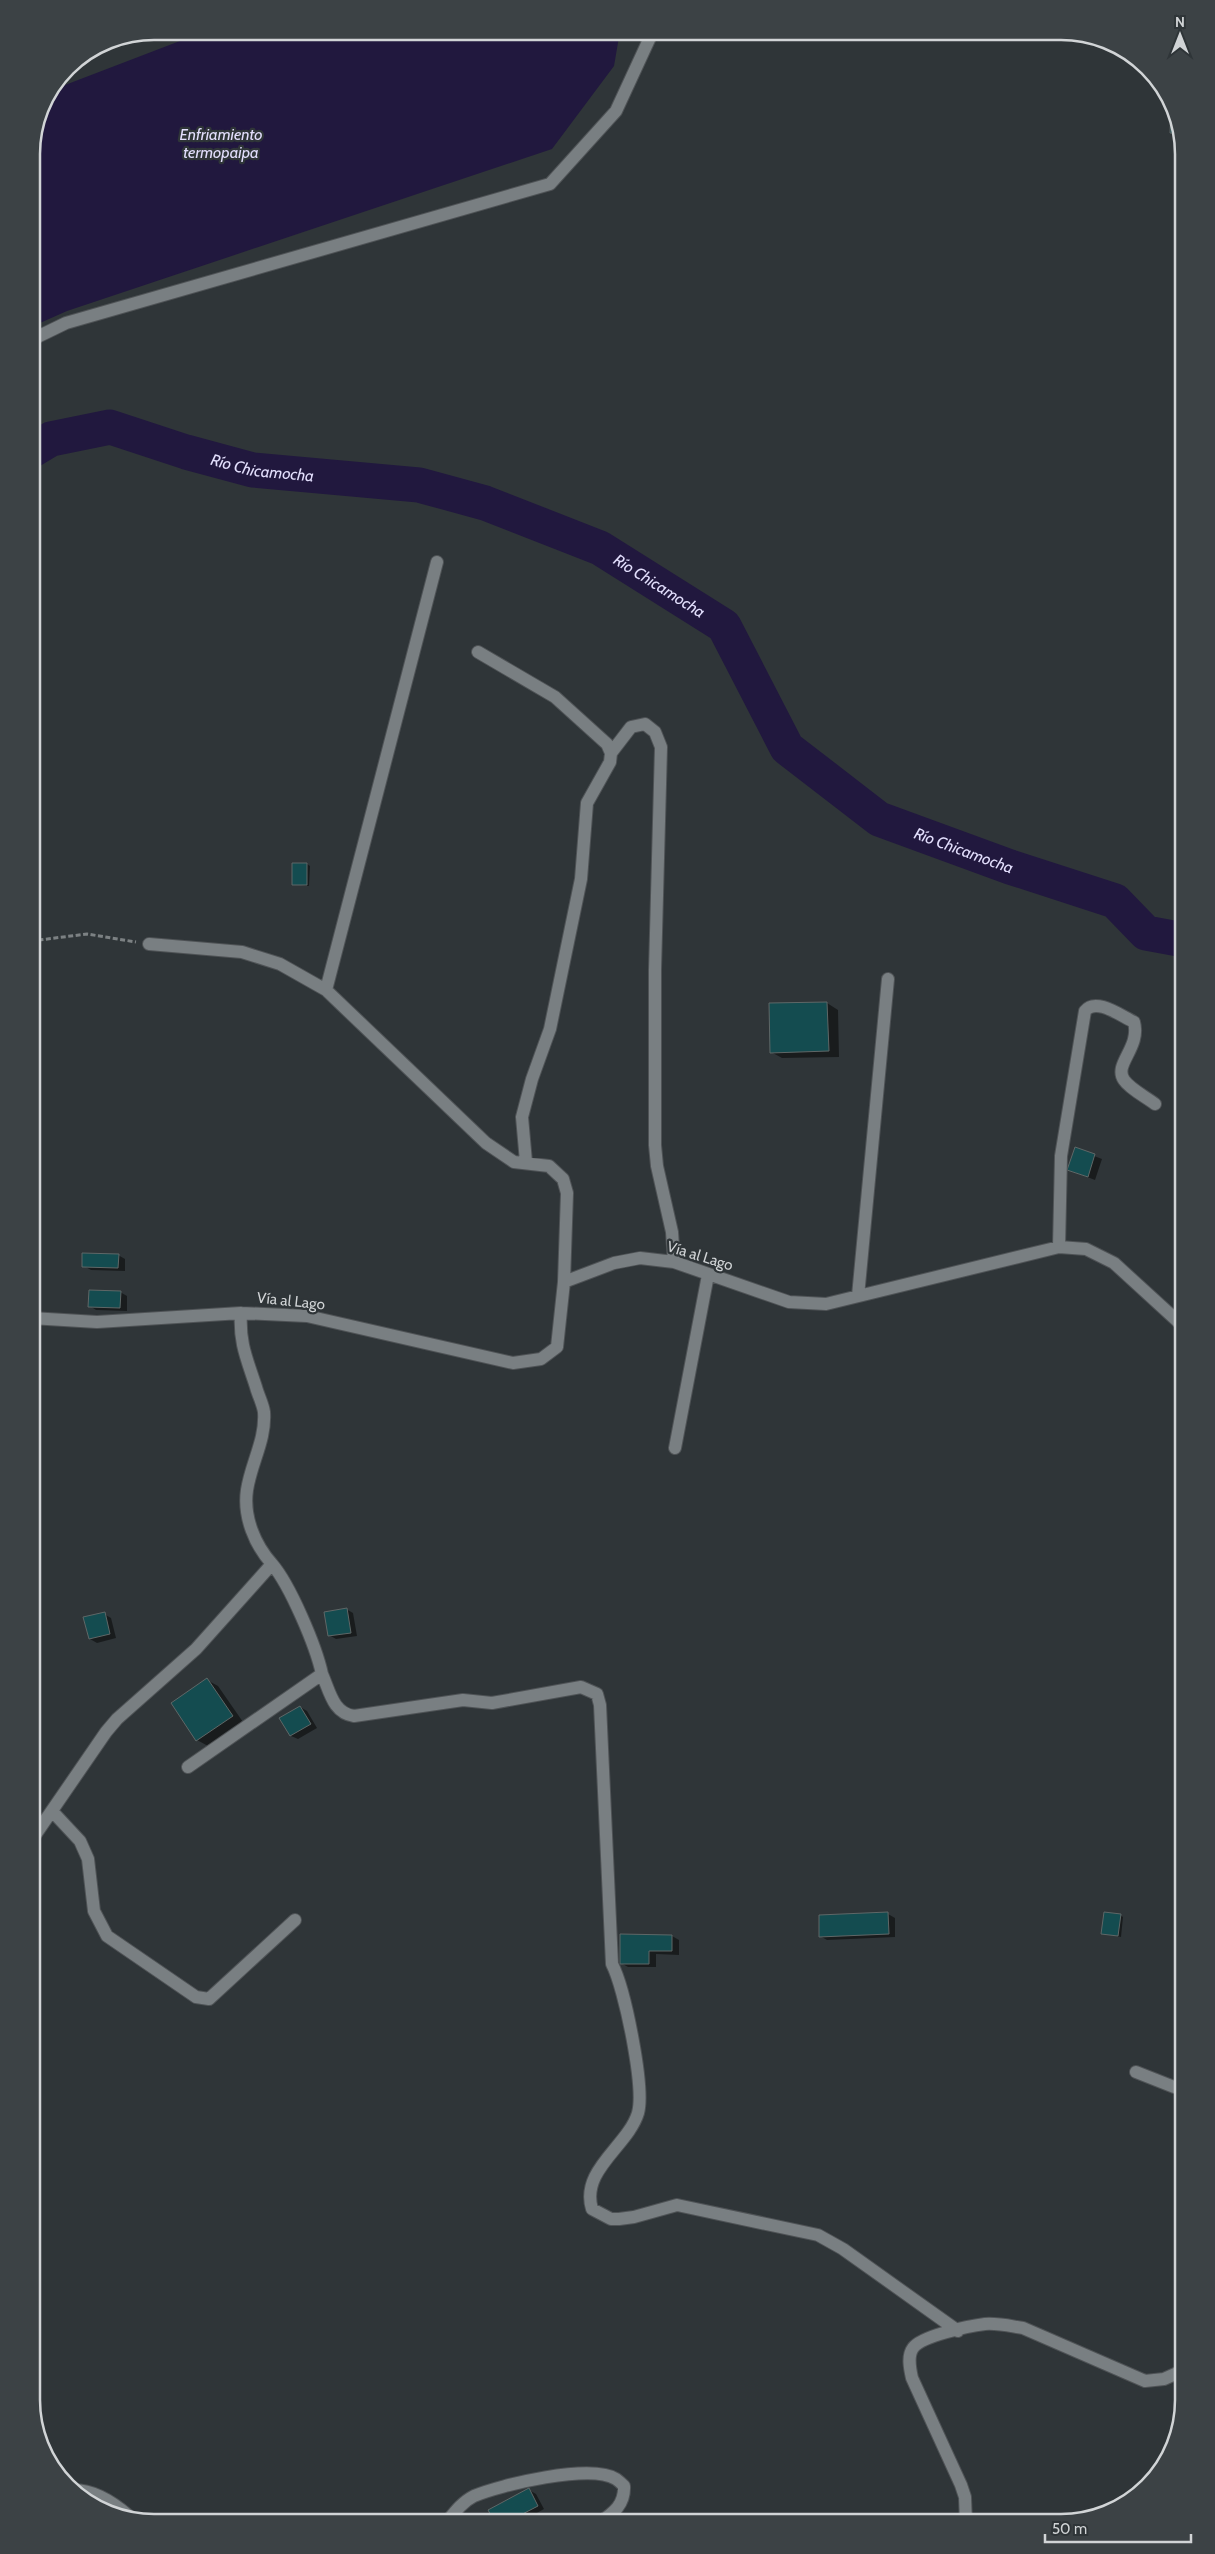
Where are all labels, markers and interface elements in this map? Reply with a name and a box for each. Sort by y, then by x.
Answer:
north arrow [1155,10,1205,60]
text: N [1175,13,1185,31]
water label: Enfriamiento termopaipa [180,125,263,162]
water label: Río Chicamocha [209,450,315,485]
water label: Río Chicamocha [610,550,709,622]
water label: Río Chicamocha [912,824,1016,877]
street label: Vía al Lago [665,1237,735,1275]
street label: Vía al Lago [256,1288,326,1314]
scale bar [1045,2512,1191,2544]
text: 50 m [1052,2520,1087,2538]

